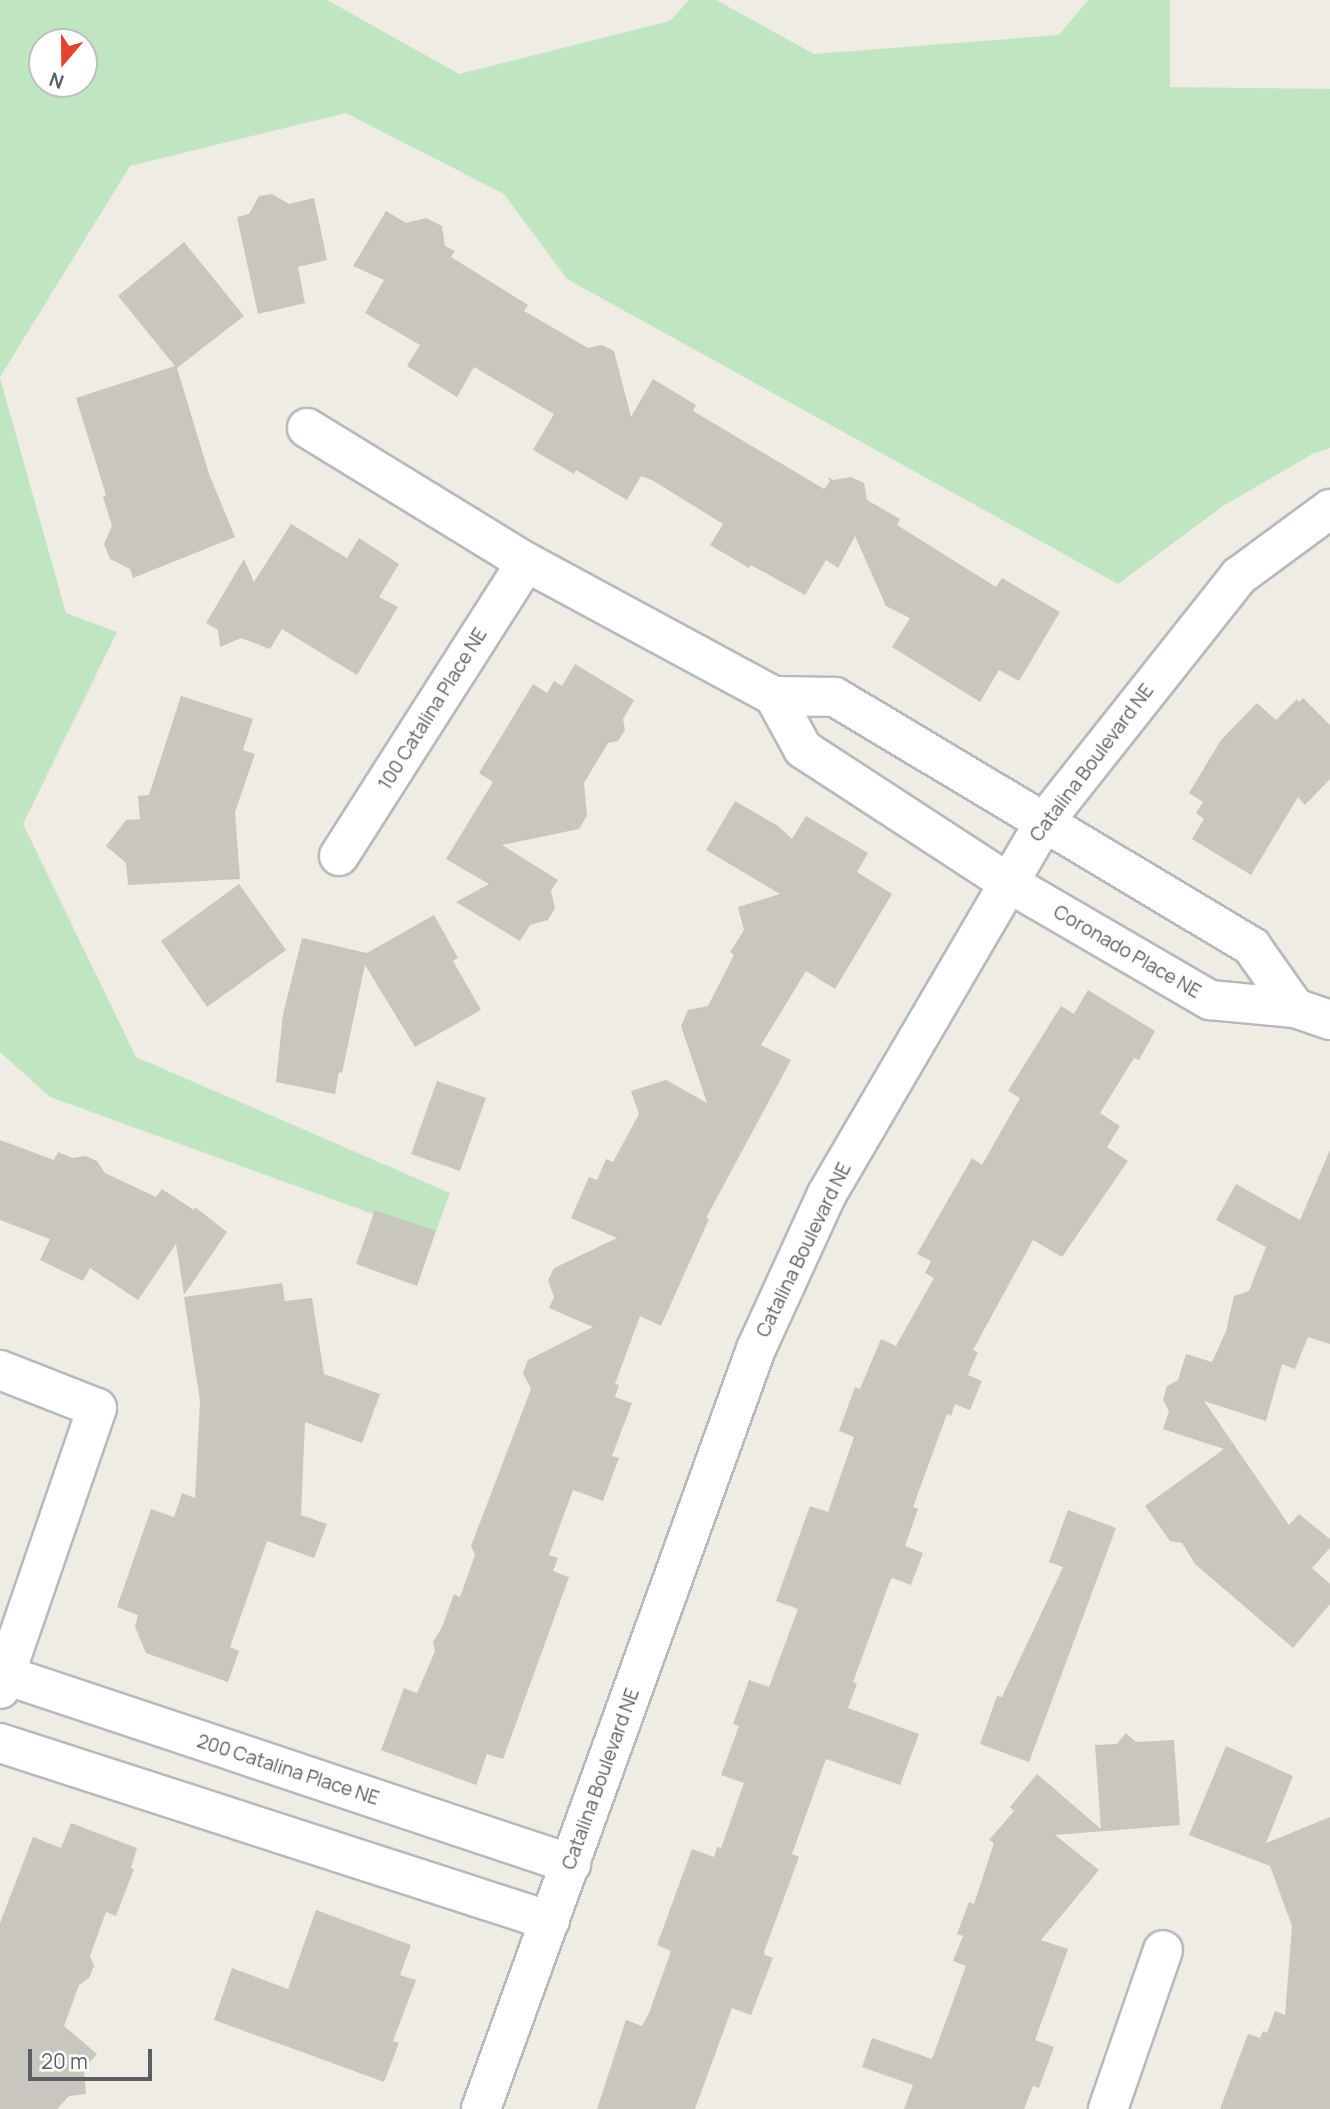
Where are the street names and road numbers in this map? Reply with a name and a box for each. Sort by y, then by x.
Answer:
street label: 100 Catalina Place NE [374,624,492,794]
street label: Catalina Boulevard NE [1025,680,1159,846]
street label: Coronado Place NE [1049,901,1205,1003]
street label: Catalina Boulevard NE [752,1159,856,1341]
street label: Catalina Boulevard NE [558,1685,644,1873]
street label: 200 Catalina Place NE [194,1730,382,1810]

